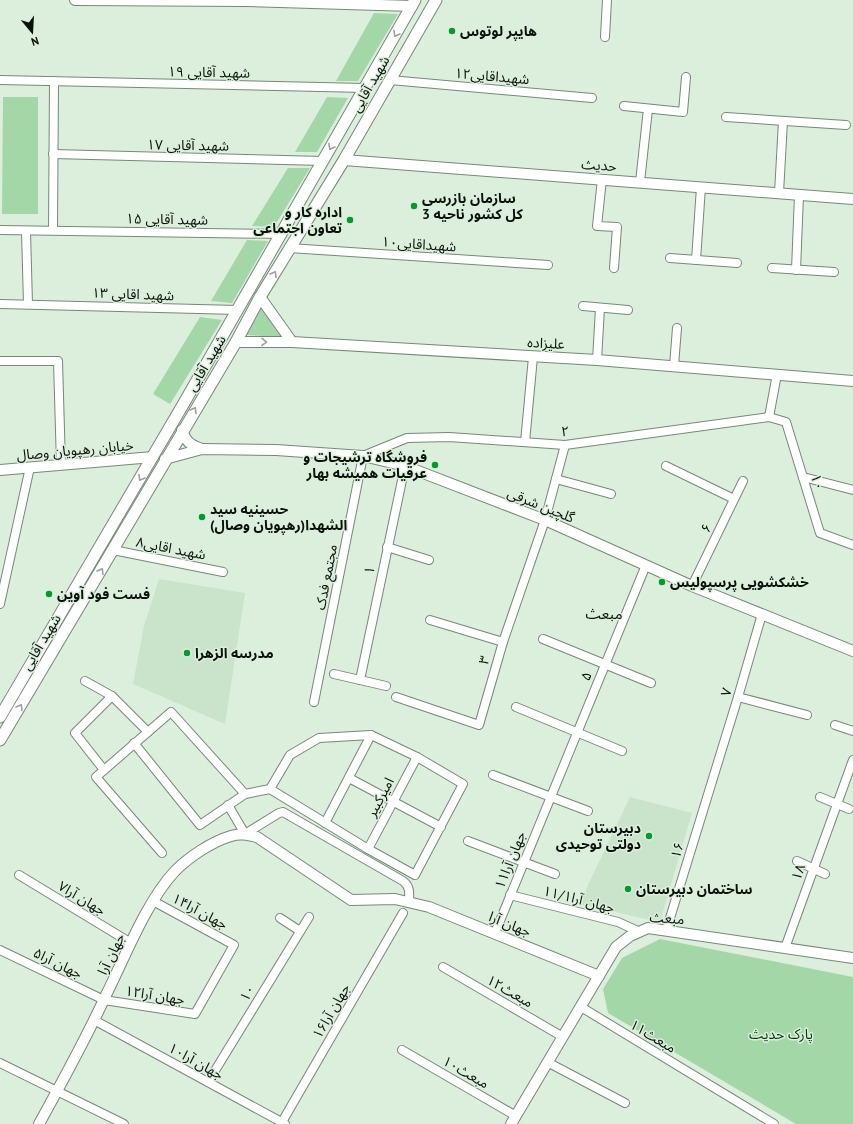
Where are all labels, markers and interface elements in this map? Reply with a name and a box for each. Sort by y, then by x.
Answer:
north arrow [12,12,52,52]
place label: هایپر لوتوس [460,22,537,41]
marker: هایپر لوتوس [447,26,457,36]
one-way arrow [393,30,400,37]
text: N [29,34,41,49]
street label: شهید آقایی [347,52,393,116]
street label: شهید آقایی ۱۹ [168,62,250,82]
street label: شهیداقایی۱۲ [454,64,530,88]
street label: شهید آقایی ۱۷ [147,135,229,155]
one-way arrow [329,143,336,150]
street label: حدیث [581,155,617,175]
place label: سازمان بازرسی کل کشور ناحیه 3 [422,189,524,223]
marker: سازمان بازرسی کل کشور ناحیه 3 [409,201,419,211]
place label: اداره کار و تعاون اجتماعی [253,203,342,237]
street label: شهید آقایی ۱۵ [126,209,208,229]
marker: اداره کار و تعاون اجتماعی [345,215,355,225]
street label: شهیداقایی۱۰ [381,232,457,256]
one-way arrow [269,271,276,278]
street label: شهید اقایی ۱۳ [92,284,175,304]
street label: شهید آقایی [182,332,230,394]
street label: علیزاده [527,333,565,353]
one-way arrow [261,338,267,346]
one-way arrow [190,407,197,414]
street label: ۲ [561,422,569,440]
street label: خیابان رهپویان وصال [16,436,134,465]
place label: فروشگاه ترشیجات و عرقیات همیشه بهار [303,448,427,482]
marker: فروشگاه ترشیجات و عرقیات همیشه بهار [430,460,440,470]
street label: ۱۰ [807,472,829,492]
one-way arrow [139,474,146,481]
street label: گلچین شرقی [504,483,577,528]
place label: حسینیه سید الشهدا(رهپویان وصال) [210,500,347,535]
marker: حسینیه سید الشهدا(رهپویان وصال) [197,512,207,522]
street label: ۶ [696,520,716,536]
street label: شهید اقایی۸ [135,532,207,564]
street label: مجتمع فدک [311,543,343,612]
street label: ۱ [359,564,379,576]
one-way arrow [96,568,103,575]
place label: خشکشویی پرسپولیس [670,573,809,592]
marker: خشکشویی پرسپولیس [657,577,667,587]
place label: فست فود آوین [57,585,150,603]
marker: فست فود آوین [44,589,54,599]
district label: مبعث [585,604,623,623]
street label: شهید آقایی [17,611,65,673]
place label: مدرسه الزهرا [195,644,274,662]
marker: مدرسه الزهرا [182,648,192,658]
street label: ۳ [474,654,494,666]
street label: ۵ [576,669,596,683]
street label: ۷ [716,686,736,698]
one-way arrow [15,704,23,711]
street label: امیرکبیر [362,774,398,821]
place label: دبیرستان دولتی توحیدی [556,819,641,853]
street label: جهان آرا۱۱ [490,829,530,891]
marker: دبیرستان دولتی توحیدی [644,831,654,841]
street label: ۱۶ [666,840,688,860]
street label: ۱۸ [787,861,809,883]
street label: جهان آرا۷ [55,877,109,919]
place label: ساختمان دبیرستان [636,880,753,898]
street label: جهان آرا۱۱/۱ [541,881,617,917]
marker: ساختمان دبیرستان [623,884,633,894]
street label: جهان آرا۱۴ [169,889,231,933]
street label: جهان آرا [486,907,534,941]
street label: مبعث [649,908,685,928]
street label: جهان آرا [93,930,129,978]
street label: جهان آرا۵ [31,943,85,983]
street label: مبعث۱۲ [484,971,536,1011]
street label: جهان آرا۱۶ [308,980,354,1042]
street label: جهان آرا۱۲ [124,981,186,1009]
street label: ۱۰ [235,981,259,1005]
street label: مبعث۱۱ [627,1015,679,1057]
park label: پارک حدیث [749,1025,813,1044]
street label: جهان آرا۱۰ [165,1039,227,1083]
street label: مبعث۱۰ [440,1052,492,1092]

